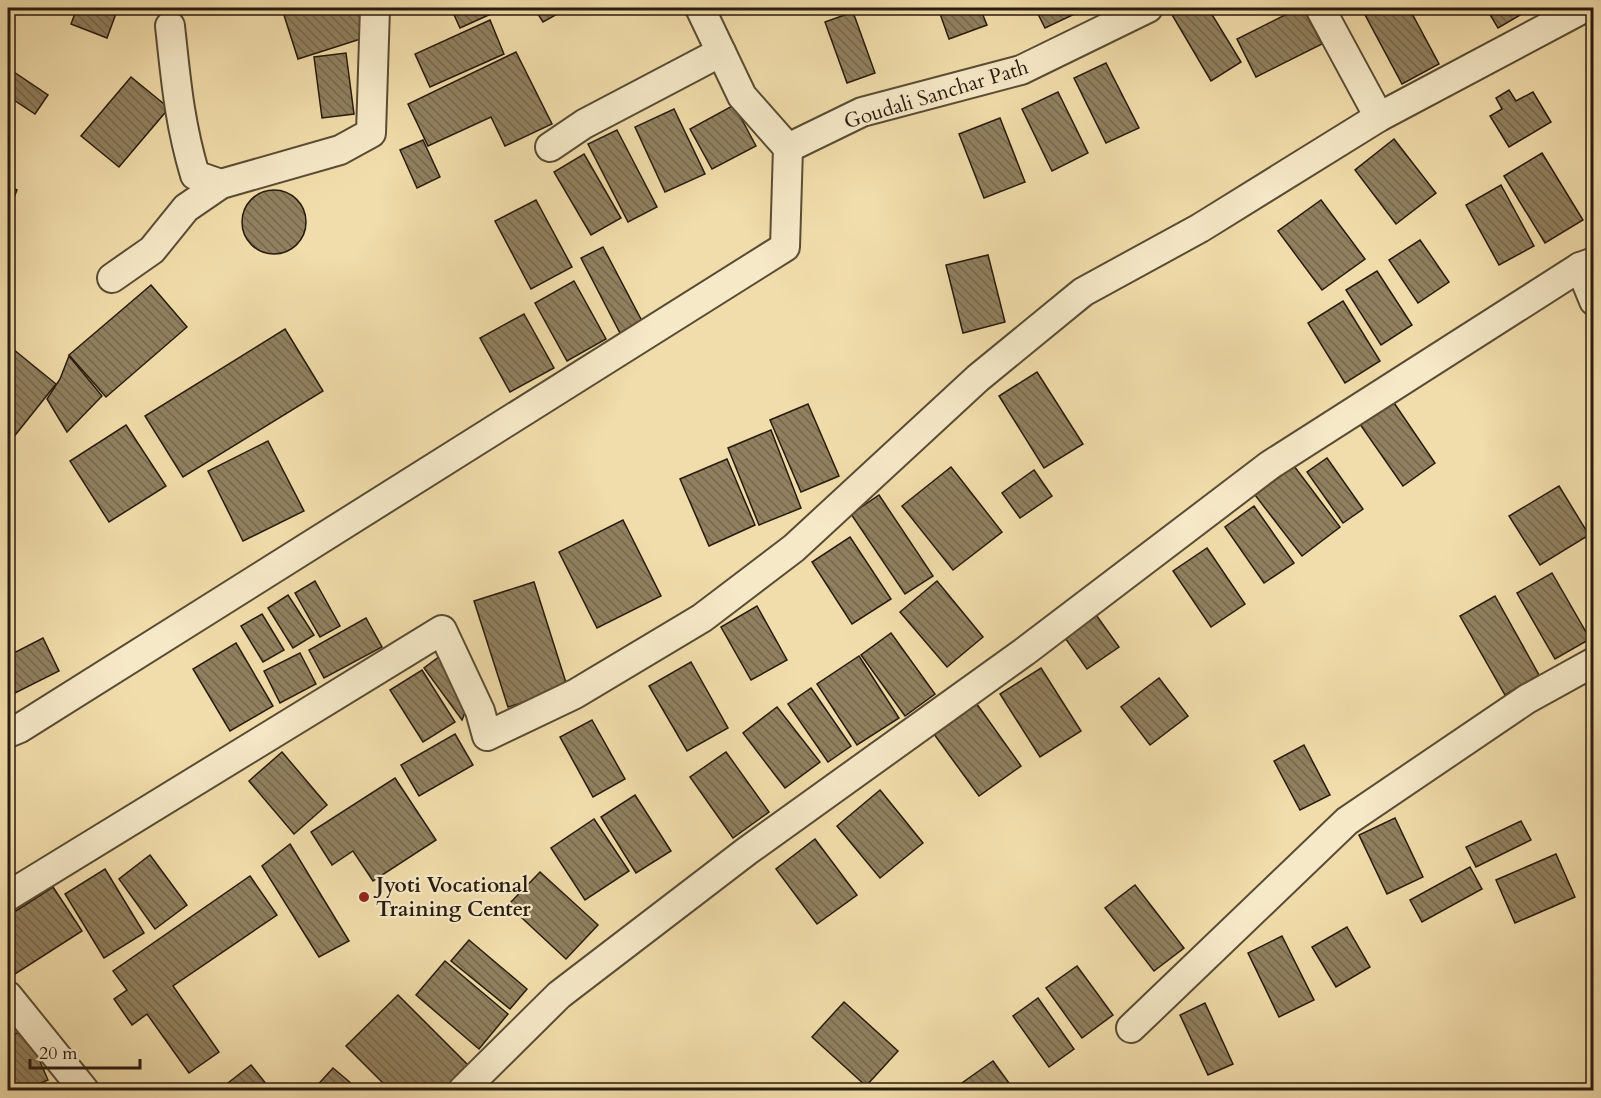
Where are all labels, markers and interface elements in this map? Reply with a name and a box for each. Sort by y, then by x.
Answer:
street label: Goudali Sanchar Path [840,53,1032,136]
place label: Jyoti Vocational Training Center [373,871,531,924]
marker: Jyoti Vocational Training Center [357,890,371,904]
scale bar [30,1032,140,1070]
text: 20 m [39,1041,78,1066]

